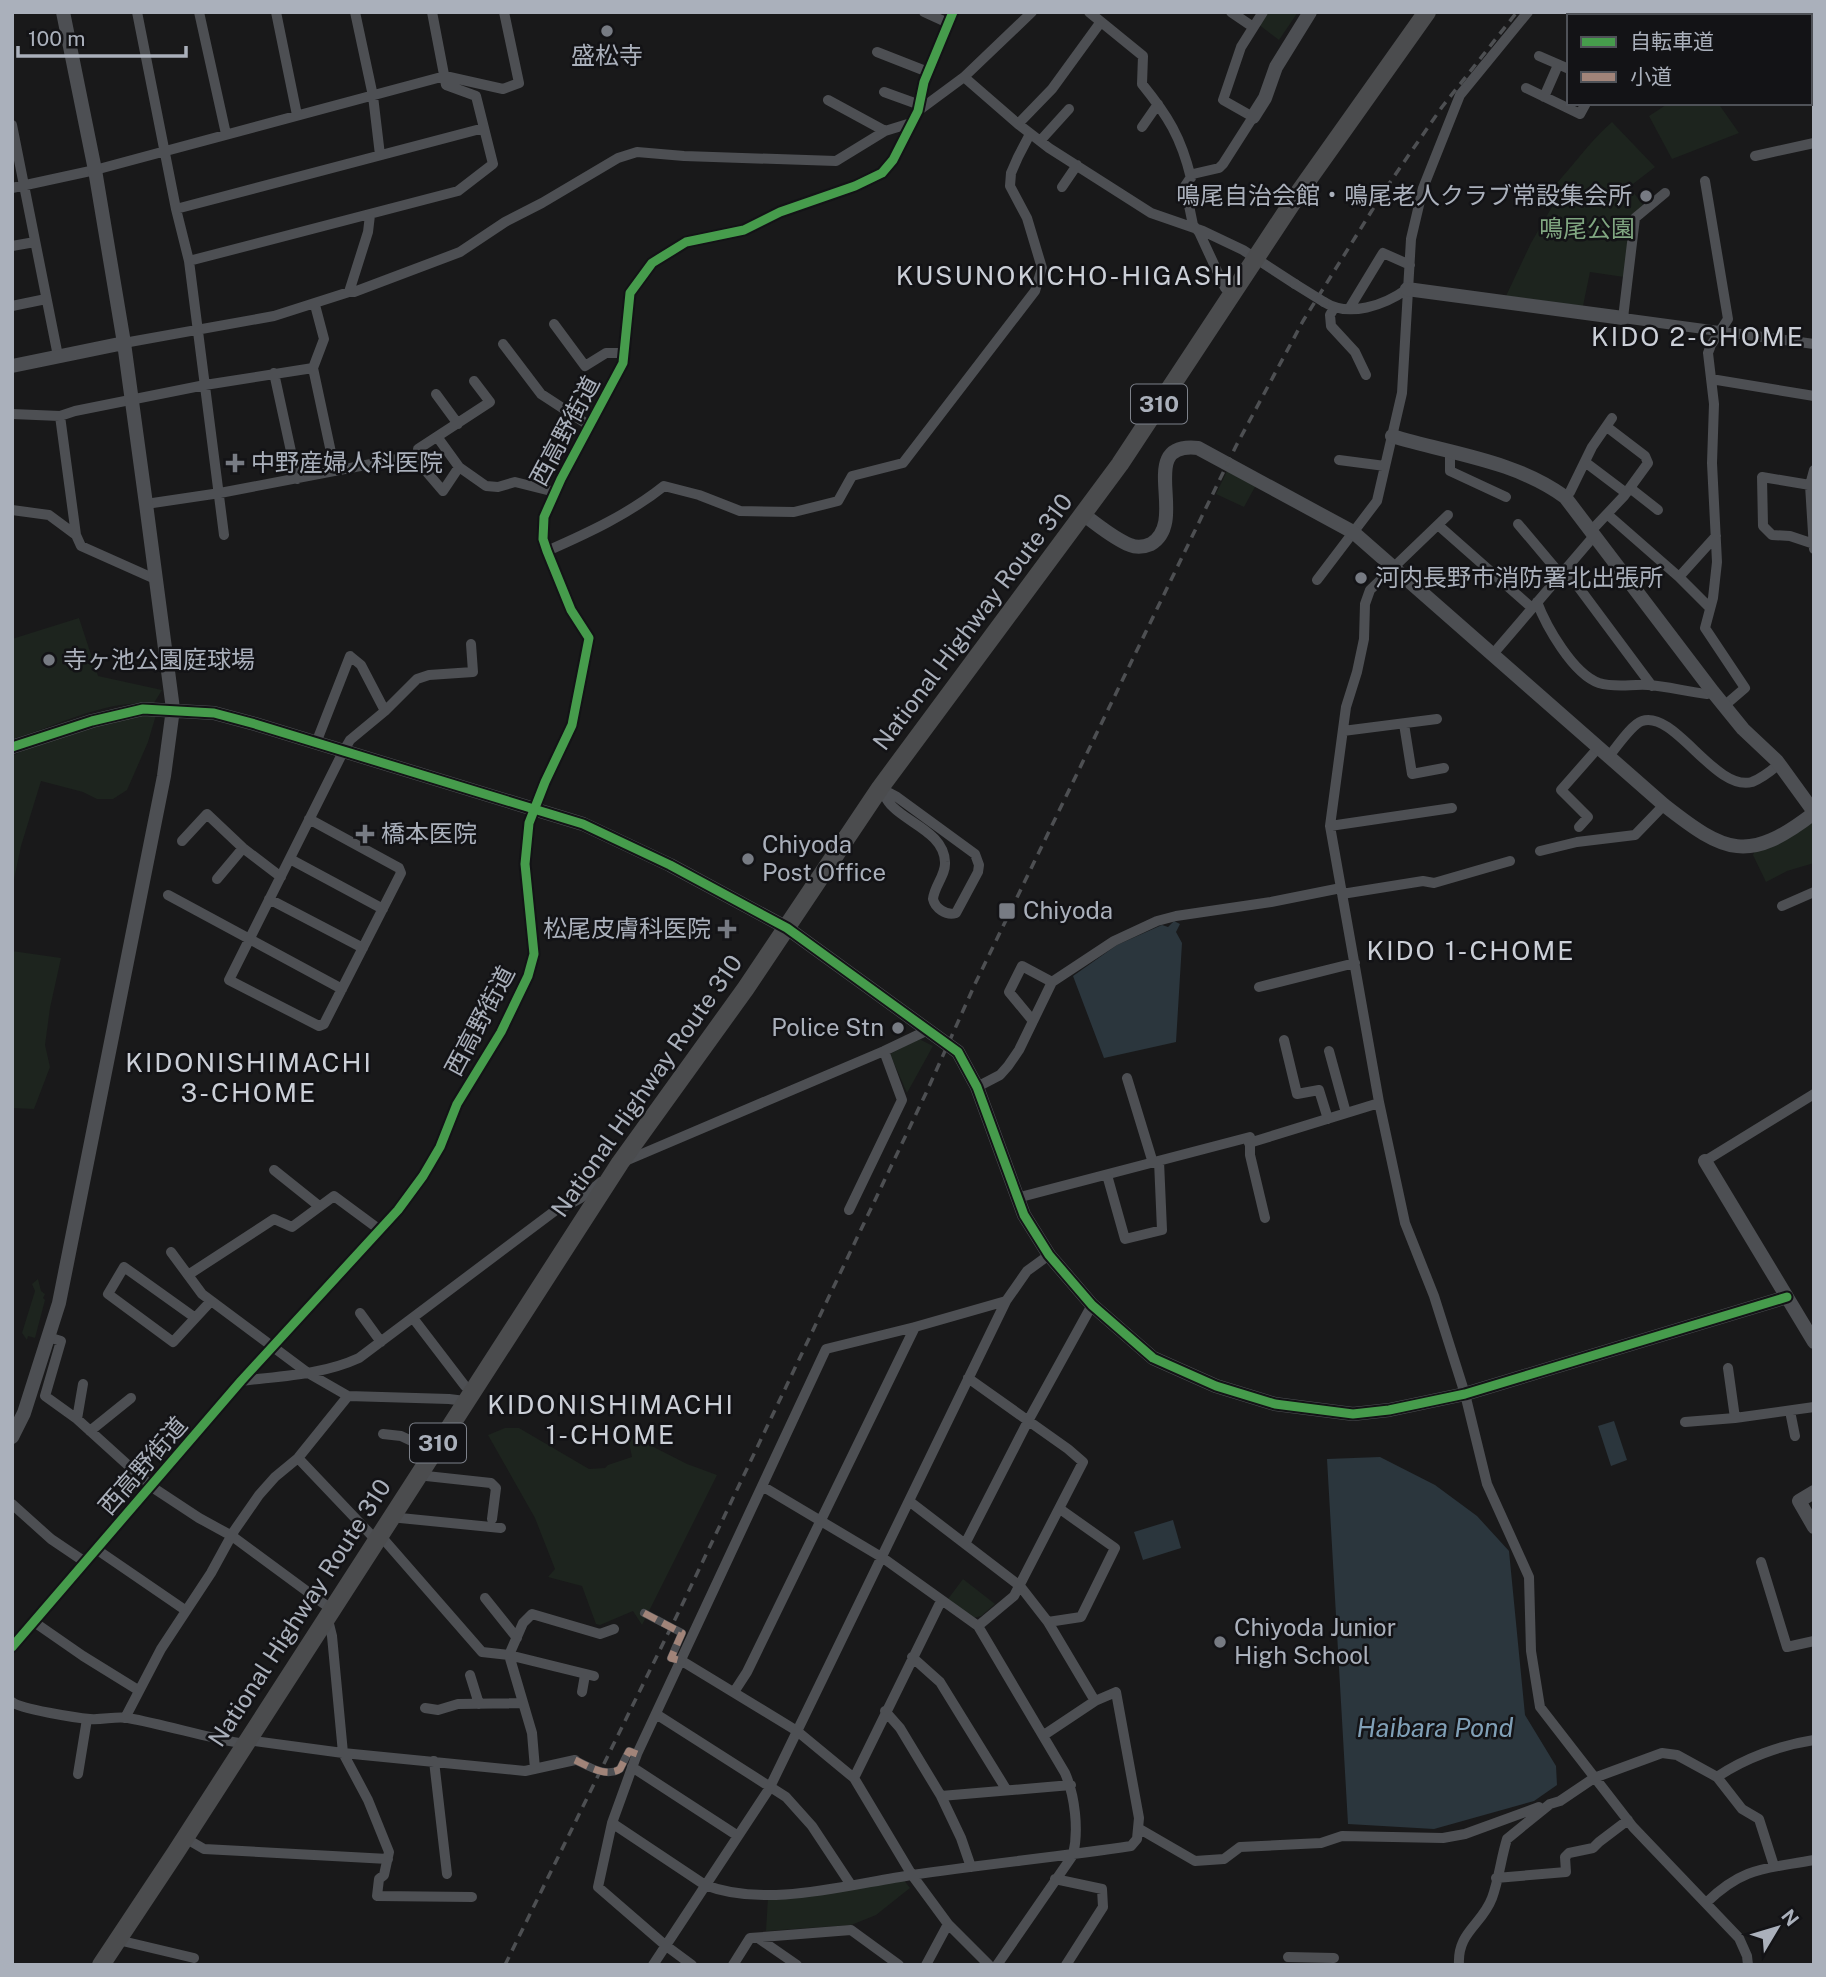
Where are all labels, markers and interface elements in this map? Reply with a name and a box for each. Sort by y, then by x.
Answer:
scale bar [18,14,186,58]
legend [1567,14,1812,105]
marker: 盛松寺 [599,23,615,39]
text: 100 m [28,26,85,51]
text: 自転車道 [1630,29,1714,54]
place label: 盛松寺 [571,41,643,69]
text: 小道 [1630,64,1672,89]
place label: 鳴尾自治会館・鳴尾老人クラブ常設集会所 [1176,181,1632,209]
marker: 鳴尾自治会館・鳴尾老人クラブ常設集会所 [1638,188,1654,204]
park label: 鳴尾公園 [1539,214,1635,242]
district label: KUSUNOKICHO-HIGASHI [896,260,1244,291]
district label: KIDO 2-CHOME [1591,321,1805,352]
street label: 西高野街道 [524,371,605,490]
road number: 310 [1131,384,1187,424]
place label: 中野産婦人科医院 [251,448,443,476]
marker: 中野産婦人科医院 [225,453,245,473]
street label: National Highway Route 310 [867,488,1078,755]
place label: 河内長野市消防署北出張所 [1375,563,1663,591]
marker: 河内長野市消防署北出張所 [1353,570,1369,586]
place label: 寺ヶ池公園庭球場 [63,645,255,673]
marker: 寺ヶ池公園庭球場 [41,652,57,668]
place label: 橋本医院 [381,819,477,847]
marker: 橋本医院 [355,824,375,844]
place label: Chiyoda Post Office [762,830,886,886]
marker: Chiyoda Post Office [740,851,756,867]
place label: Chiyoda [1023,896,1113,924]
marker: Chiyoda [997,901,1017,921]
place label: 松尾皮膚科医院 [543,914,711,942]
marker: 松尾皮膚科医院 [717,919,737,939]
district label: KIDO 1-CHOME [1367,935,1575,966]
street label: National Highway Route 310 [545,949,748,1222]
street label: 西高野街道 [439,961,520,1080]
place label: Police Stn [771,1013,884,1041]
marker: Police Stn [890,1020,906,1036]
district label: KIDONISHIMACHI 3-CHOME [125,1047,373,1108]
district label: KIDONISHIMACHI 1-CHOME [487,1389,735,1450]
street label: 西高野街道 [92,1411,192,1520]
road number: 310 [410,1424,466,1462]
street label: National Highway Route 310 [202,1473,396,1752]
place label: Chiyoda Junior High School [1234,1613,1396,1669]
marker: Chiyoda Junior High School [1212,1634,1228,1650]
water label: Haibara Pond [1356,1712,1514,1743]
north arrow [1742,1893,1812,1963]
text: N [1777,1905,1804,1930]

